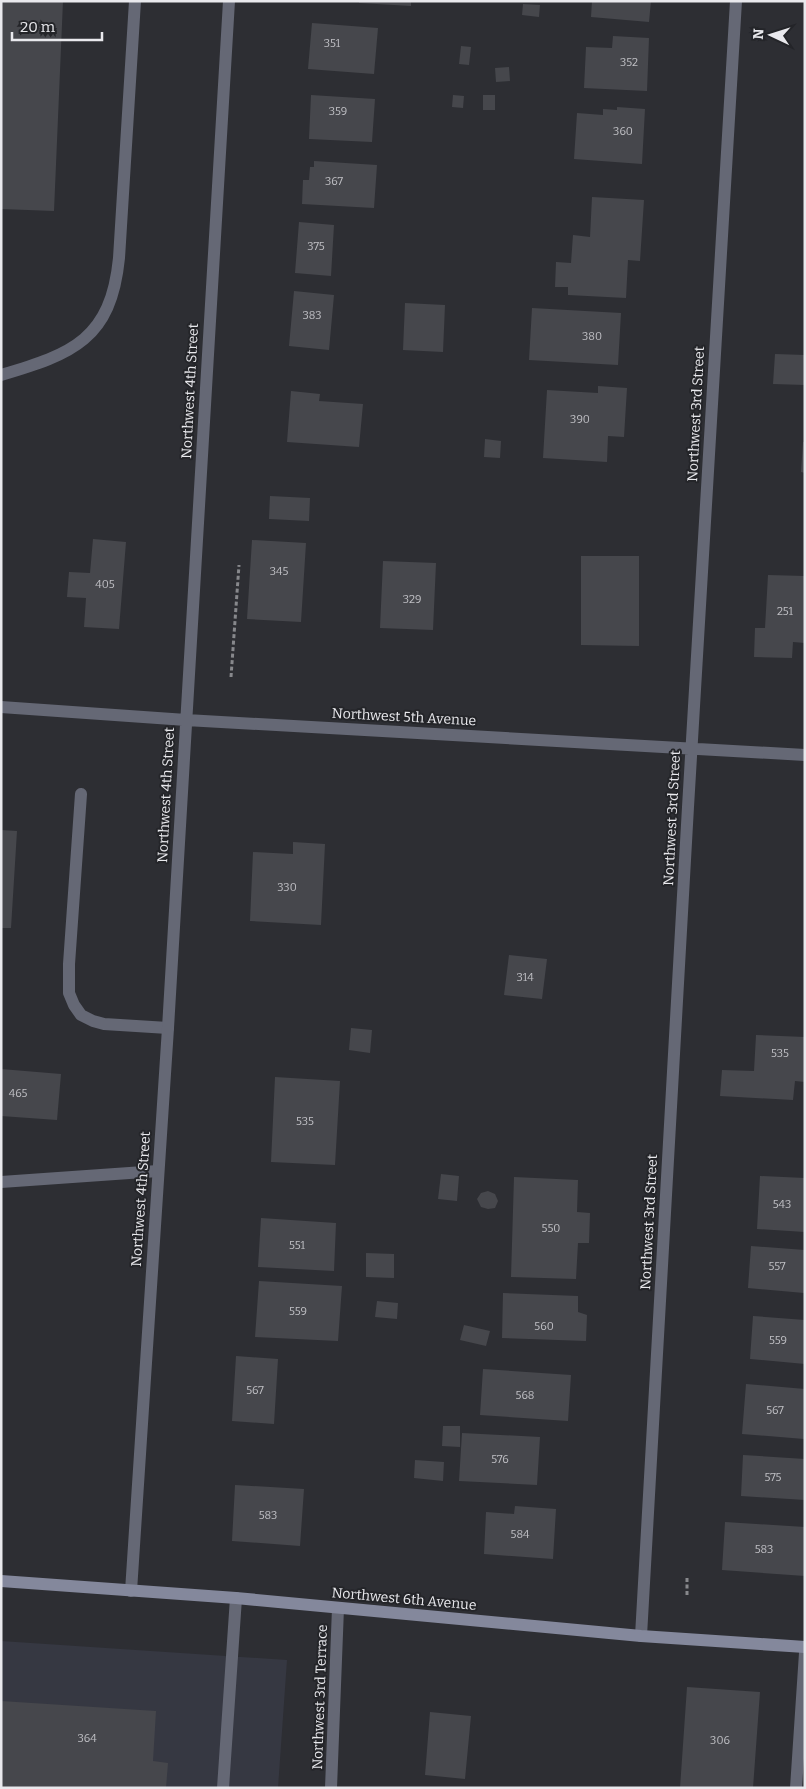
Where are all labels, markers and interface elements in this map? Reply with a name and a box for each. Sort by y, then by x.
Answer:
scale bar [12,10,102,42]
north arrow [746,10,796,60]
text: 20 m [20,18,56,36]
text: N [750,28,767,40]
house number: 351 [324,37,341,50]
house number: 352 [620,56,638,69]
house number: 359 [329,105,347,118]
house number: 360 [613,125,633,138]
house number: 367 [325,175,344,188]
house number: 375 [307,240,325,253]
house number: 383 [303,309,321,322]
street label: Northwest 4th Street [178,323,202,459]
house number: 380 [582,330,602,343]
street label: Northwest 3rd Street [684,346,708,482]
house number: 390 [570,413,590,426]
house number: 345 [270,565,288,578]
house number: 405 [95,578,115,591]
house number: 329 [403,593,421,606]
house number: 251 [777,605,794,618]
street label: Northwest 5th Avenue [331,705,477,729]
street label: Northwest 4th Street [154,727,178,863]
street label: Northwest 3rd Street [660,750,684,886]
house number: 330 [277,881,297,894]
house number: 314 [516,971,534,984]
house number: 535 [771,1047,789,1060]
house number: 465 [9,1087,27,1100]
house number: 535 [296,1115,314,1128]
street label: Northwest 4th Street [128,1131,154,1267]
street label: Northwest 3rd Street [637,1154,661,1290]
house number: 543 [773,1198,791,1211]
house number: 550 [542,1222,560,1235]
house number: 551 [289,1239,306,1252]
house number: 557 [768,1260,786,1273]
house number: 559 [289,1305,307,1318]
house number: 560 [534,1320,554,1333]
house number: 559 [769,1334,787,1347]
house number: 567 [246,1384,264,1397]
house number: 568 [516,1389,534,1402]
house number: 567 [766,1404,784,1417]
house number: 576 [491,1453,509,1466]
house number: 575 [765,1471,782,1484]
house number: 583 [259,1509,277,1522]
house number: 584 [511,1528,530,1541]
house number: 583 [755,1543,773,1556]
street label: Northwest 6th Avenue [331,1584,477,1614]
street label: Northwest 3rd Terrace [309,1624,331,1770]
house number: 364 [77,1732,97,1745]
house number: 306 [710,1734,730,1747]

